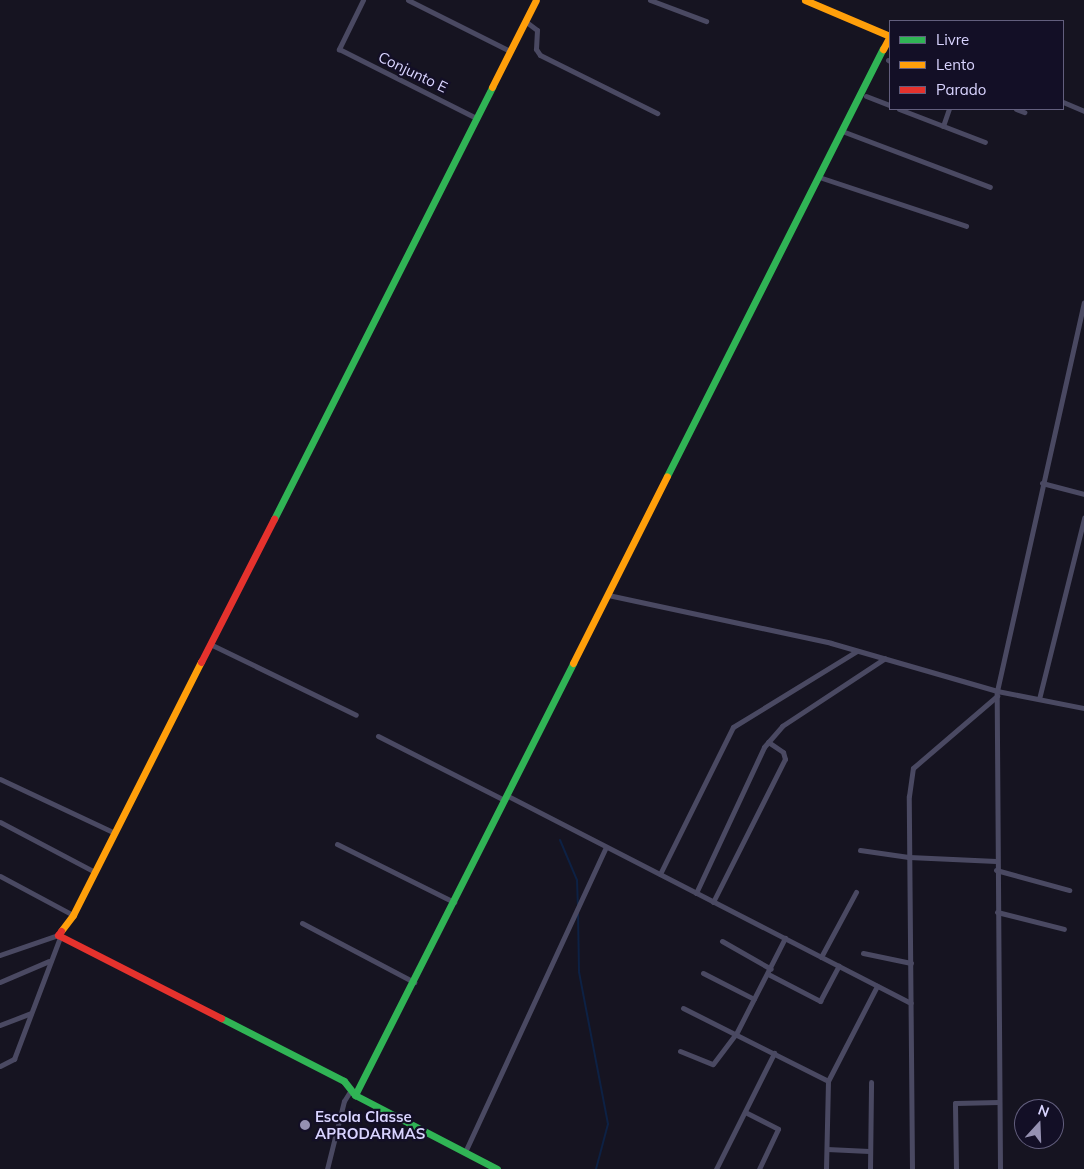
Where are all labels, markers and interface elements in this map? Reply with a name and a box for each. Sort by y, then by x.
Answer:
legend [889,20,1064,110]
text: Livre [936,30,969,49]
street label: Conjunto E [376,48,450,96]
text: Lento [936,55,975,74]
text: Parado [936,80,986,99]
north arrow [1014,1099,1064,1149]
text: N [1036,1101,1052,1121]
place label: Escola Classe APRODARMAS [315,1107,425,1142]
marker: Escola Classe APRODARMAS [299,1119,311,1131]

